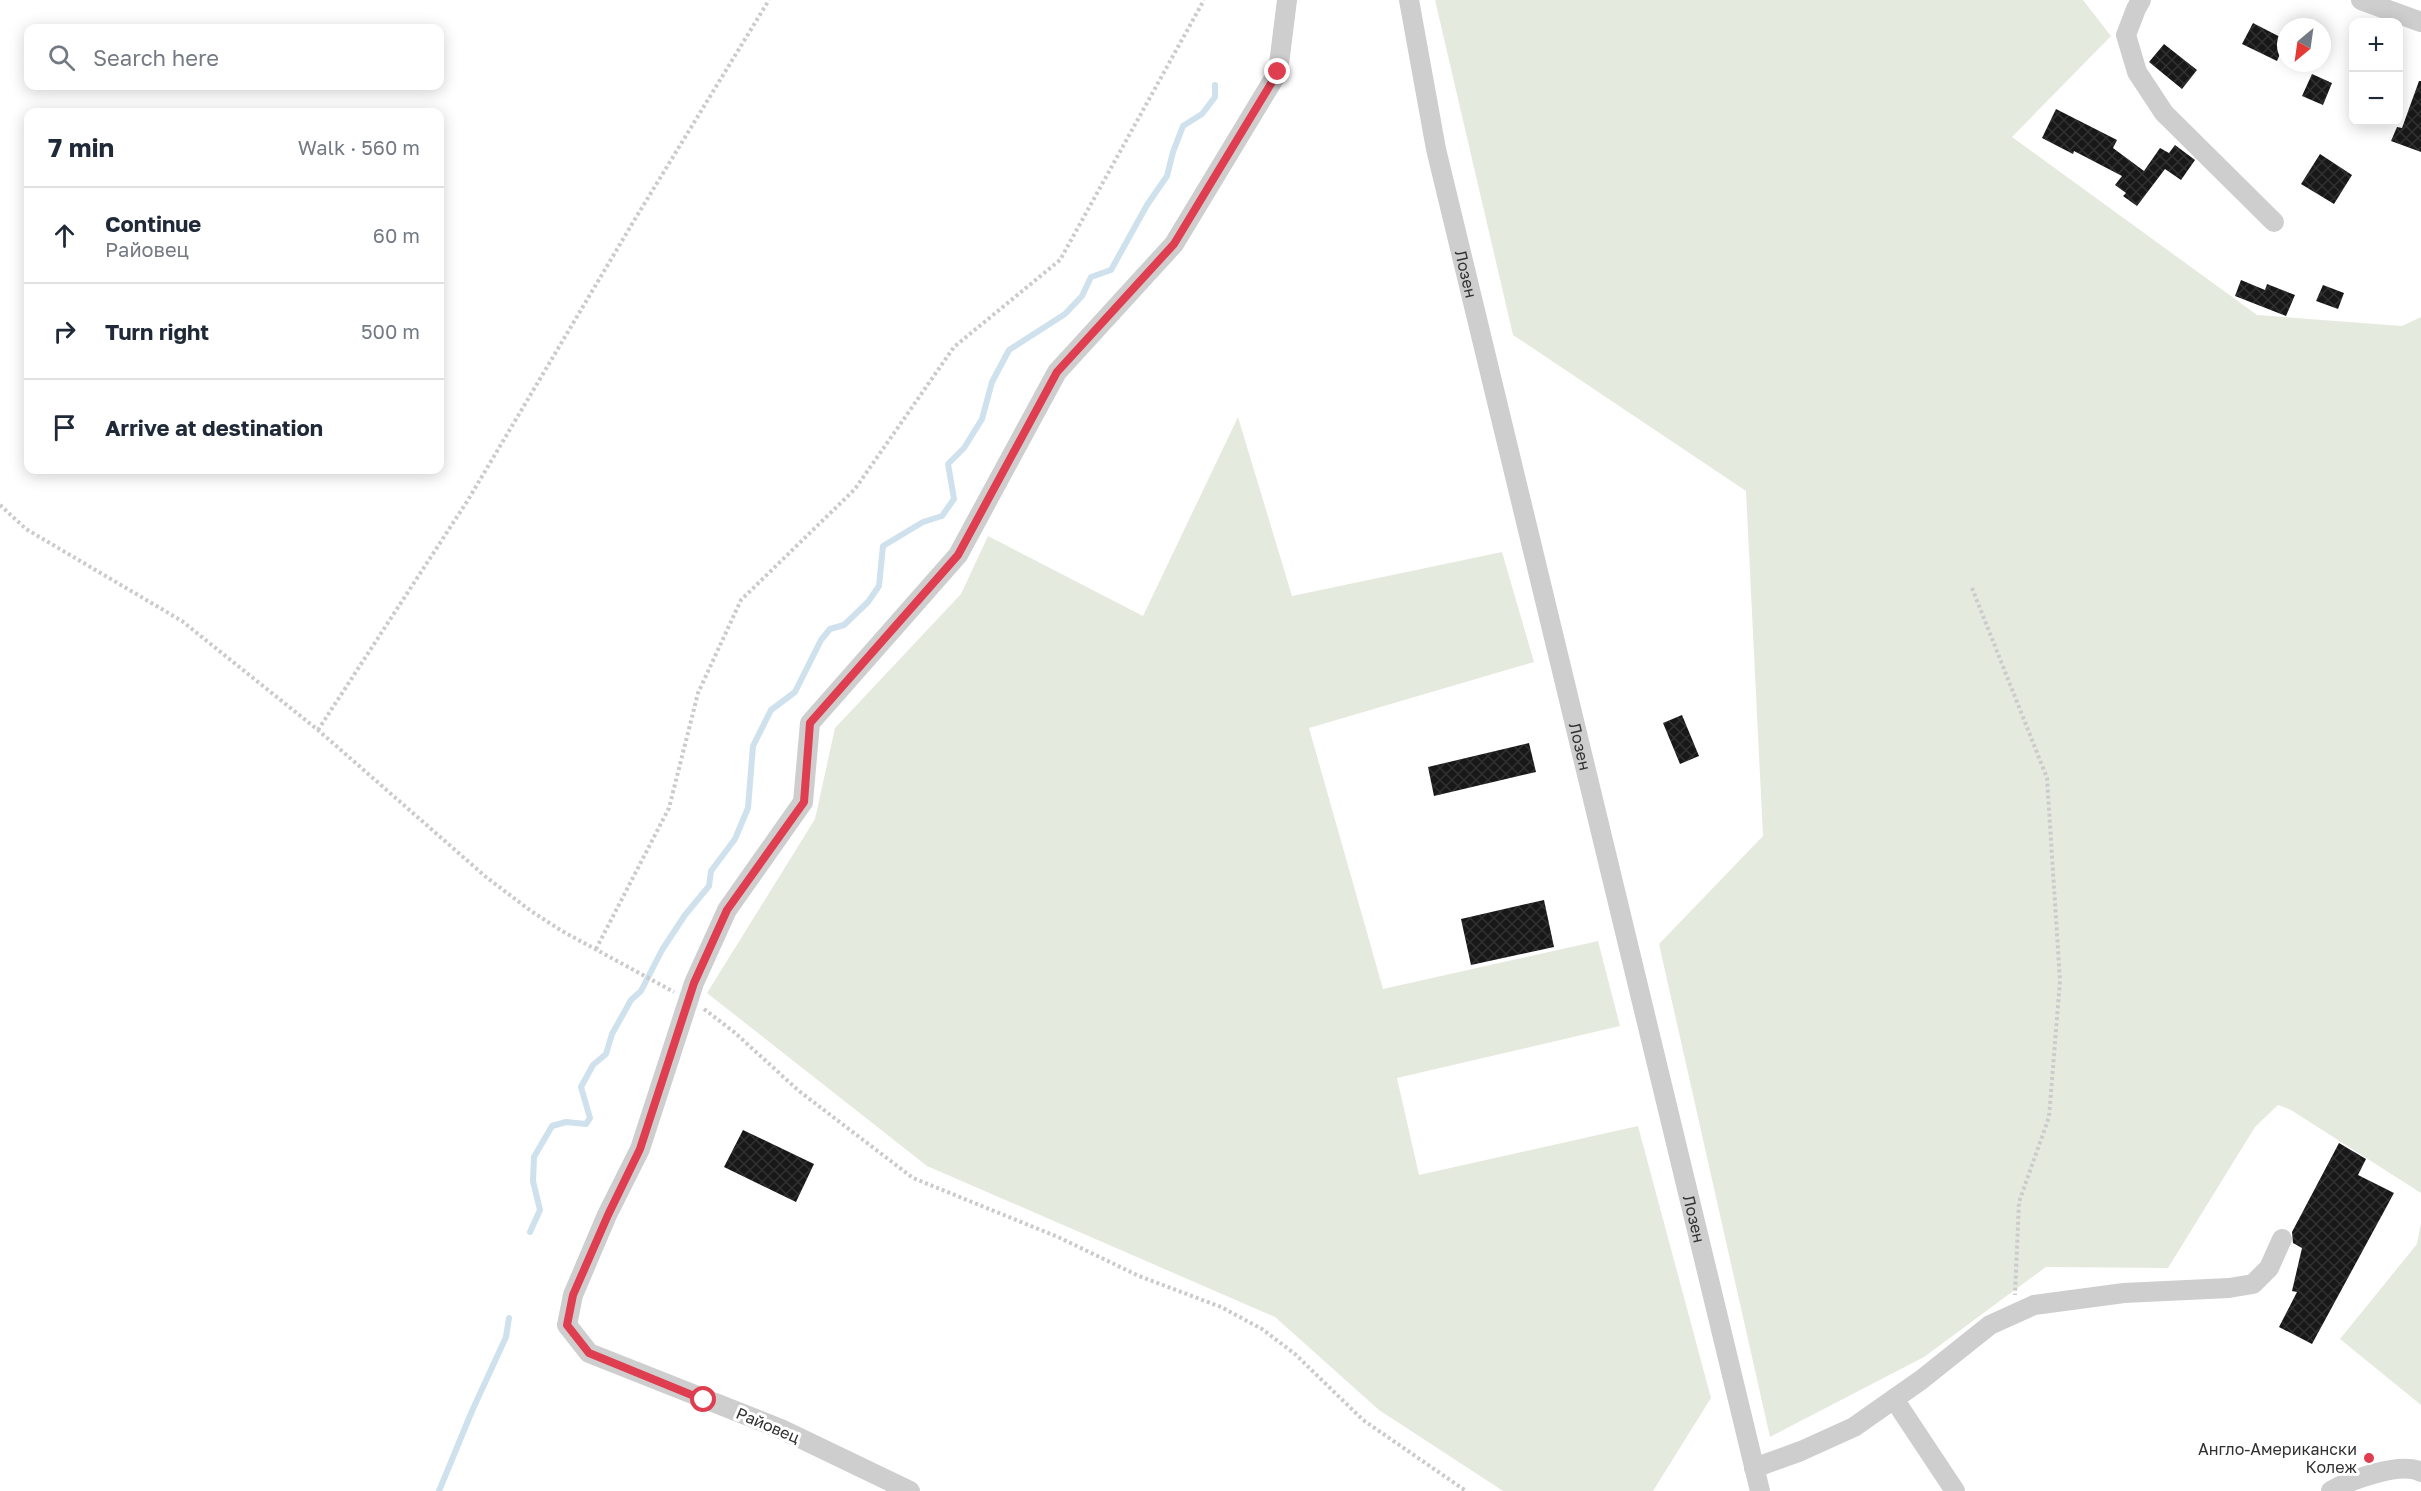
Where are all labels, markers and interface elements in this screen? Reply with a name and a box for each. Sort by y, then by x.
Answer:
north arrow [2277,18,2331,72]
map controls [2349,18,2403,126]
button: + [2349,18,2403,72]
search box [24,24,444,90]
icon: search [45,41,78,74]
text: Search here [93,44,219,71]
route end [1264,58,1290,84]
button: − [2349,72,2403,126]
text: 7 min [48,132,114,163]
text: Walk · 560 m [298,135,420,159]
text: Continue [105,210,201,237]
icon: ahead [48,219,81,252]
text: 60 m [373,223,420,247]
text: Райовец [105,237,189,261]
street label: Лозен [1451,248,1482,300]
icon: right [48,315,81,348]
text: Turn right [105,318,209,345]
text: 500 m [361,319,420,343]
icon: arrive [48,411,81,444]
text: Arrive at destination [105,414,323,441]
street label: Лозен [1565,720,1596,772]
street label: Лозен [1679,1193,1710,1245]
route start [690,1386,716,1412]
street label: Райовец [733,1403,803,1447]
place label: Англо-Американски Колеж [2198,1439,2357,1477]
marker: Англо-Американски Колеж [2362,1451,2376,1465]

